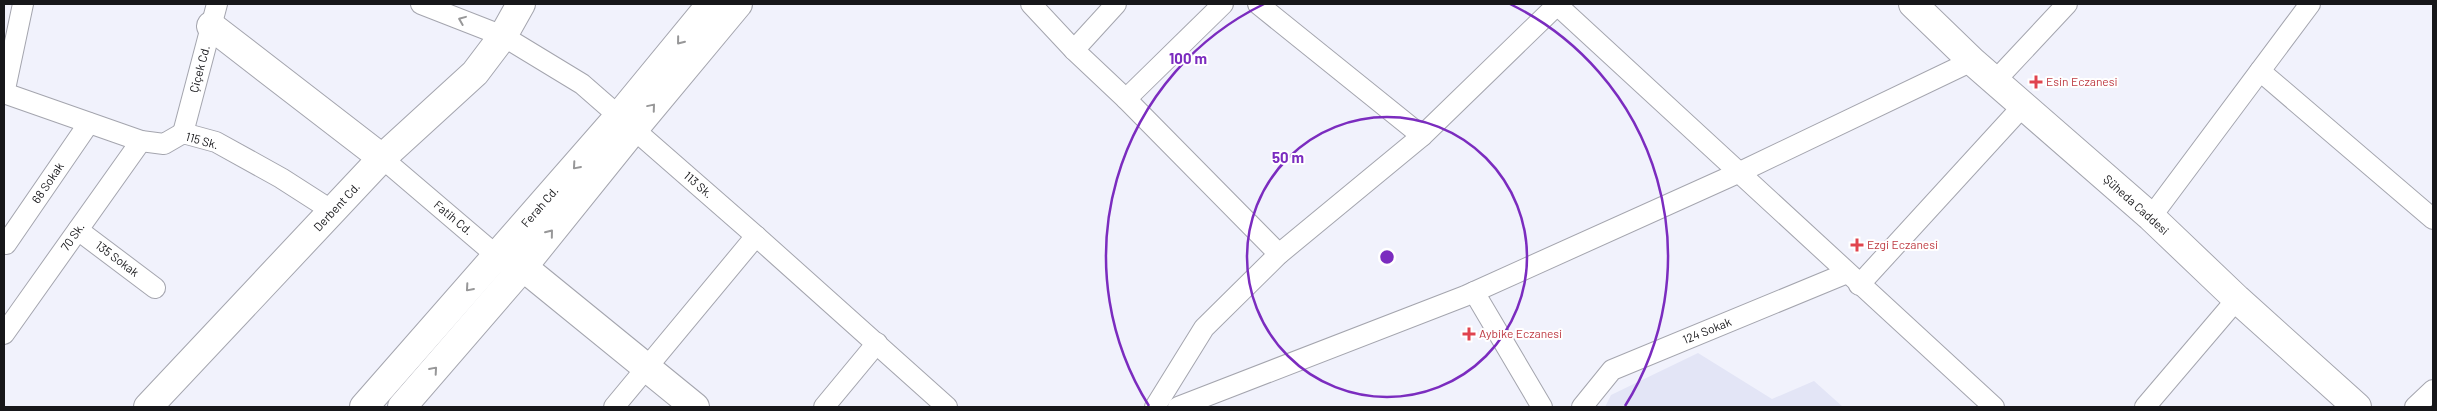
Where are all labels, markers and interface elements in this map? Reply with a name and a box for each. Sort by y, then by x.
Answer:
one-way arrow [458,16,467,26]
one-way arrow [677,36,686,45]
street label: Çiçek Cd. [186,43,212,94]
text: 100 m [1169,49,1207,67]
place label: Esin Eczanesi [2046,74,2117,88]
marker: Esin Eczanesi [2030,76,2042,88]
one-way arrow [647,103,656,112]
street label: 115 Sk. [184,129,220,151]
text: 50 m [1272,148,1304,166]
street label: 68 Sokak [28,159,66,206]
one-way arrow [572,160,581,169]
street label: 113 Sk. [681,168,716,200]
street label: Şüheda Caddesi [2101,171,2172,237]
street label: Derbent Cd. [310,179,362,234]
street label: Ferah Cd. [518,183,561,230]
street label: Fatih Cd. [432,197,476,237]
street label: 70 Sk. [57,220,87,253]
one-way arrow [545,230,553,239]
street label: 135 Sokak [93,237,142,279]
place label: Ezgi Eczanesi [1867,237,1938,251]
marker: Ezgi Eczanesi [1851,239,1863,251]
centre of rings [1378,248,1396,266]
one-way arrow [466,283,475,292]
street label: 124 Sokak [1680,314,1733,346]
place label: Aybike Eczanesi [1479,326,1562,340]
marker: Aybike Eczanesi [1463,328,1475,340]
one-way arrow [428,367,437,376]

